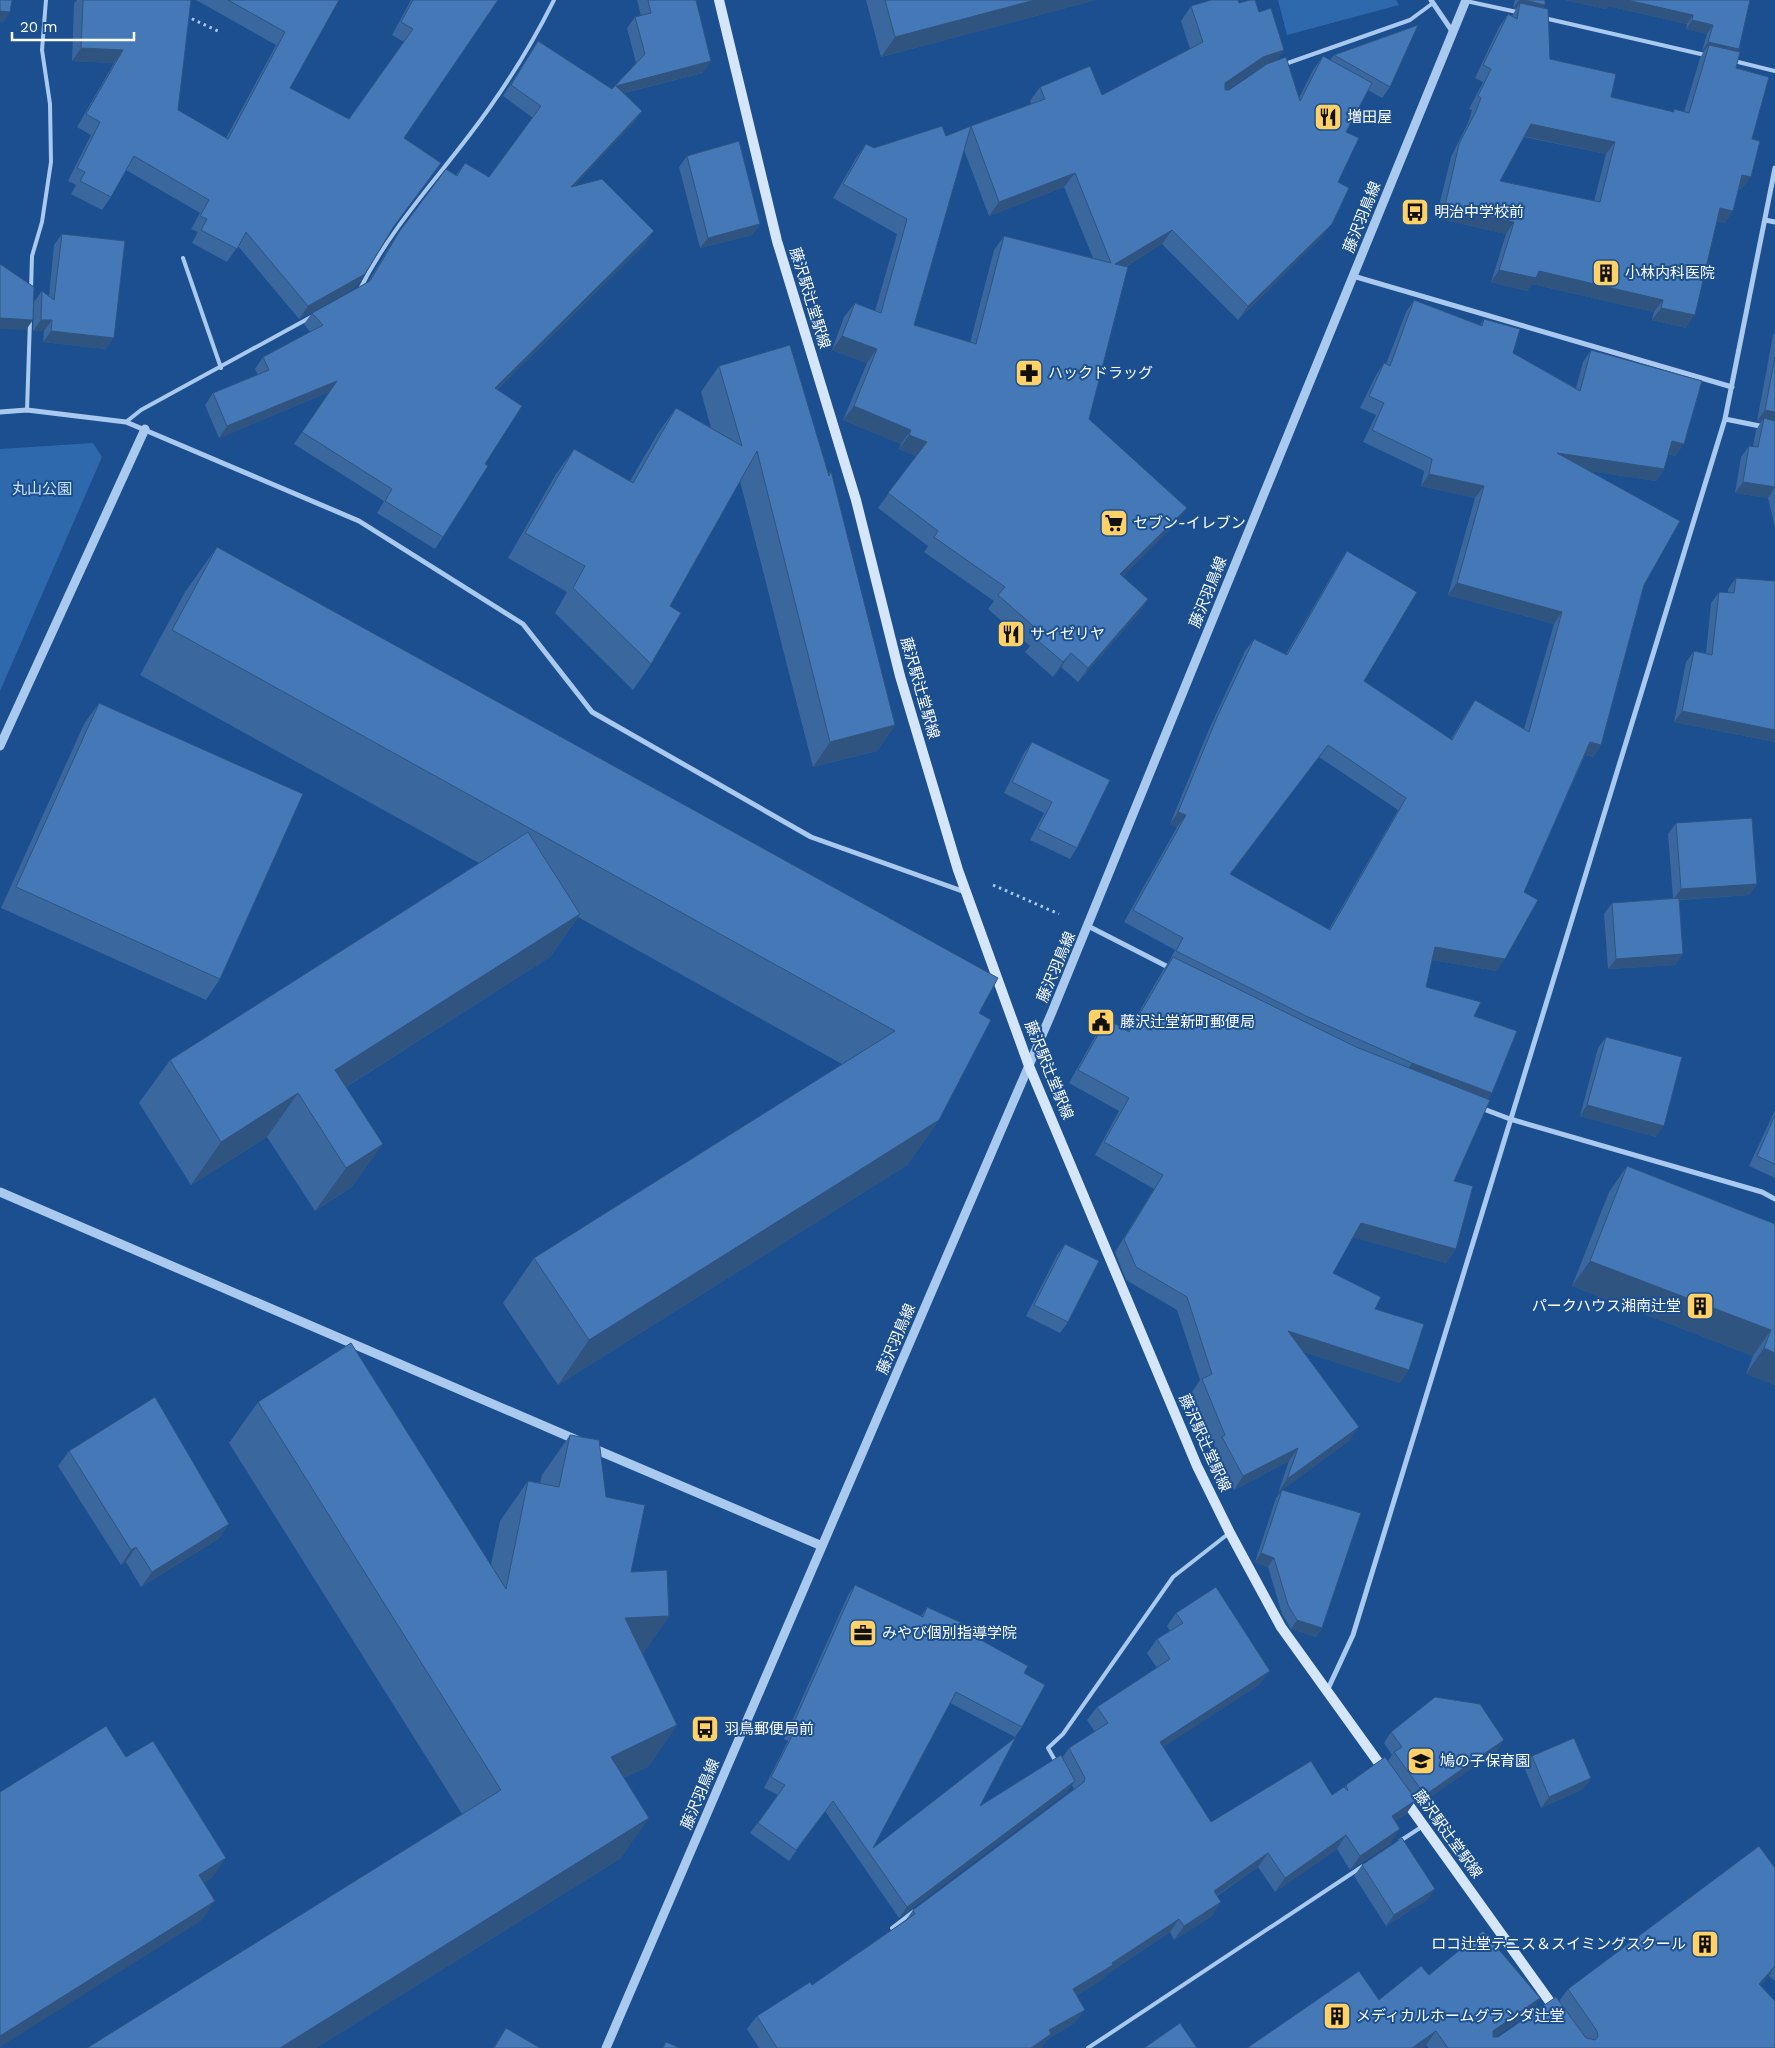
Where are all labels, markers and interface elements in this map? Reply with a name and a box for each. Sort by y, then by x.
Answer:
scale bar [12,10,135,42]
text: 20 m [20,18,58,36]
restaurant icon: 増田屋 [1313,102,1343,132]
place label: 増田屋 [1347,108,1392,126]
street label: 藤沢羽鳥線 [1340,179,1384,255]
bus stop icon: 明治中学校前 [1400,197,1430,227]
place label: 明治中学校前 [1434,203,1524,221]
street label: 藤沢駅辻堂駅線 [786,245,834,351]
building icon: 小林内科医院 [1591,258,1621,288]
place label: 小林内科医院 [1625,264,1715,282]
pharmacy icon: ハックドラッグ [1014,358,1044,388]
place label: ハックドラッグ [1048,364,1153,382]
park label: 丸山公園 [12,480,72,498]
supermarket icon: セブン-イレブン [1099,508,1129,538]
place label: セブン-イレブン [1133,514,1246,532]
street label: 藤沢羽鳥線 [1186,554,1230,630]
restaurant icon: サイゼリヤ [996,619,1026,649]
place label: サイゼリヤ [1030,625,1105,643]
street label: 藤沢駅辻堂駅線 [897,635,943,741]
street label: 藤沢羽鳥線 [1033,929,1079,1005]
public building icon: 藤沢辻堂新町郵便局 [1086,1007,1116,1037]
place label: 藤沢辻堂新町郵便局 [1120,1013,1255,1031]
street label: 藤沢駅辻堂駅線 [1021,1018,1077,1122]
building icon: パークハウス湘南辻堂 [1685,1291,1715,1321]
place label: パークハウス湘南辻堂 [1532,1297,1681,1315]
street label: 藤沢羽鳥線 [873,1301,919,1377]
street label: 藤沢駅辻堂駅線 [1175,1391,1235,1495]
office icon: みやび個別指導学院 [848,1618,878,1648]
place label: みやび個別指導学院 [882,1624,1017,1642]
bus stop icon: 羽鳥郵便局前 [690,1714,720,1744]
place label: 羽鳥郵便局前 [724,1720,814,1738]
school or university icon: 鳩の子保育園 [1406,1746,1436,1776]
place label: 鳩の子保育園 [1440,1752,1530,1770]
street label: 藤沢羽鳥線 [677,1756,723,1832]
street label: 藤沢駅辻堂駅線 [1410,1786,1486,1882]
building icon: ロコ辻堂テニス＆スイミングスクール [1690,1929,1720,1959]
place label: ロコ辻堂テニス＆スイミングスクール [1431,1935,1686,1953]
building icon: メディカルホームグランダ辻堂 [1322,2001,1352,2031]
place label: メディカルホームグランダ辻堂 [1356,2007,1565,2025]

